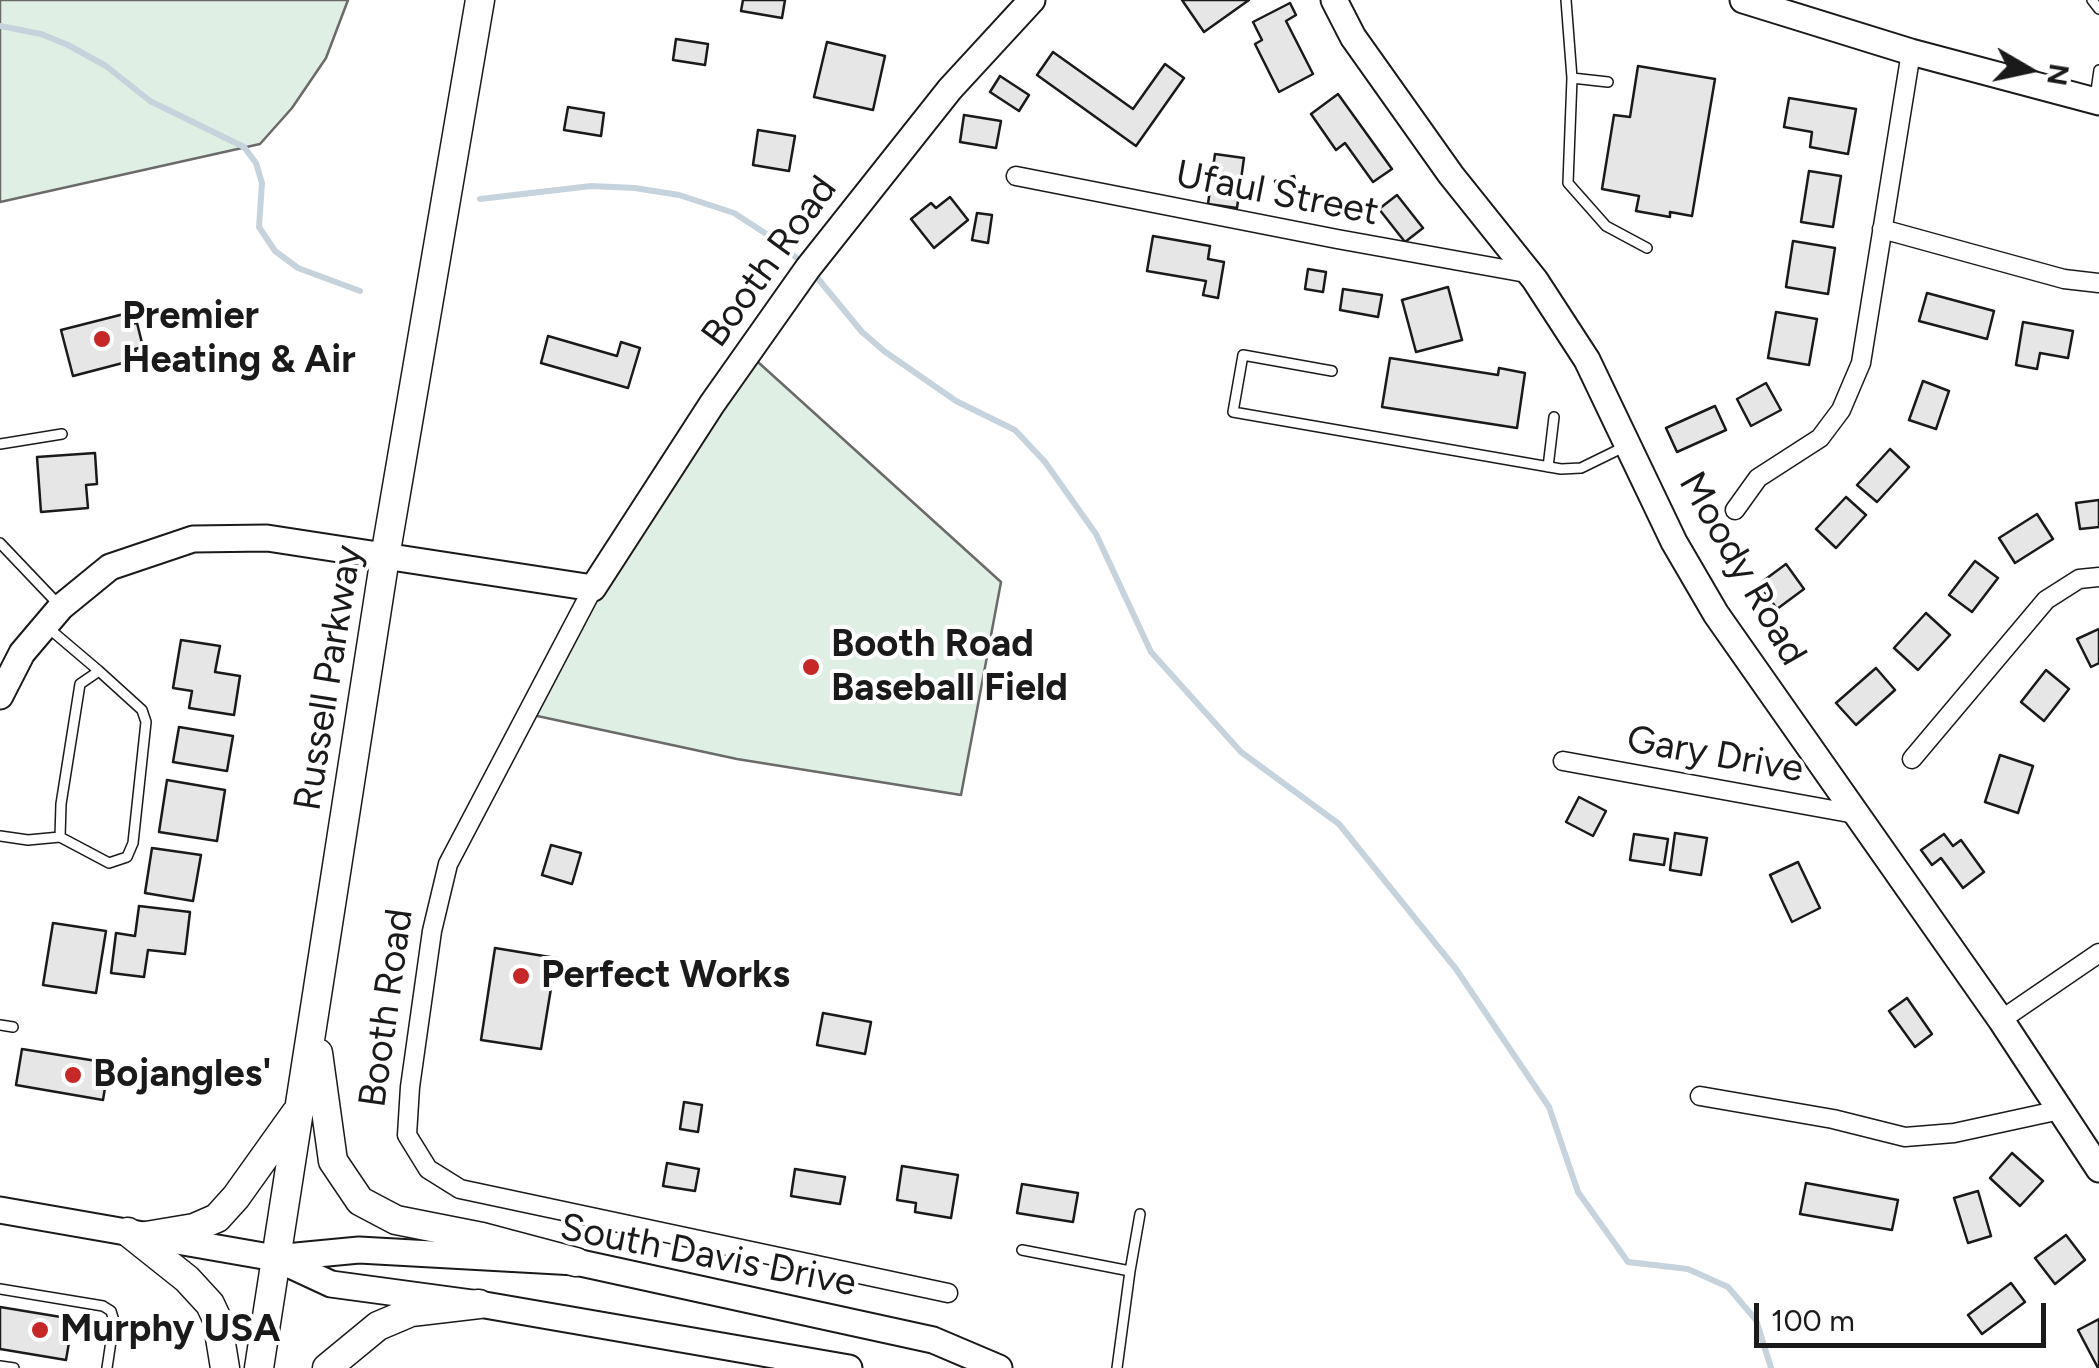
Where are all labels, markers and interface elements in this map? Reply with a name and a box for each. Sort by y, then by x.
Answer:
north arrow [1979,20,2079,120]
text: N [2040,61,2077,88]
street label: Ufaul Street [1172,152,1382,236]
street label: Booth Road [693,168,847,356]
place label: Premier Heating & Air [122,294,356,383]
marker: Premier Heating & Air [91,328,113,350]
street label: Moody Road [1668,464,1816,674]
street label: Russell Parkway [286,542,372,814]
place label: Booth Road Baseball Field [831,622,1068,712]
marker: Booth Road Baseball Field [800,656,822,678]
street label: Gary Drive [1623,717,1807,793]
street label: Booth Road [351,906,423,1110]
place label: Perfect Works [541,953,790,999]
marker: Perfect Works [510,965,532,987]
place label: Bojangles' [93,1052,271,1098]
marker: Bojangles' [62,1064,84,1086]
street label: South Davis Drive [556,1205,860,1307]
scale bar [1759,1283,2052,1345]
text: 100 m [1771,1302,1855,1339]
place label: Murphy USA [60,1307,280,1353]
marker: Murphy USA [29,1319,51,1341]

